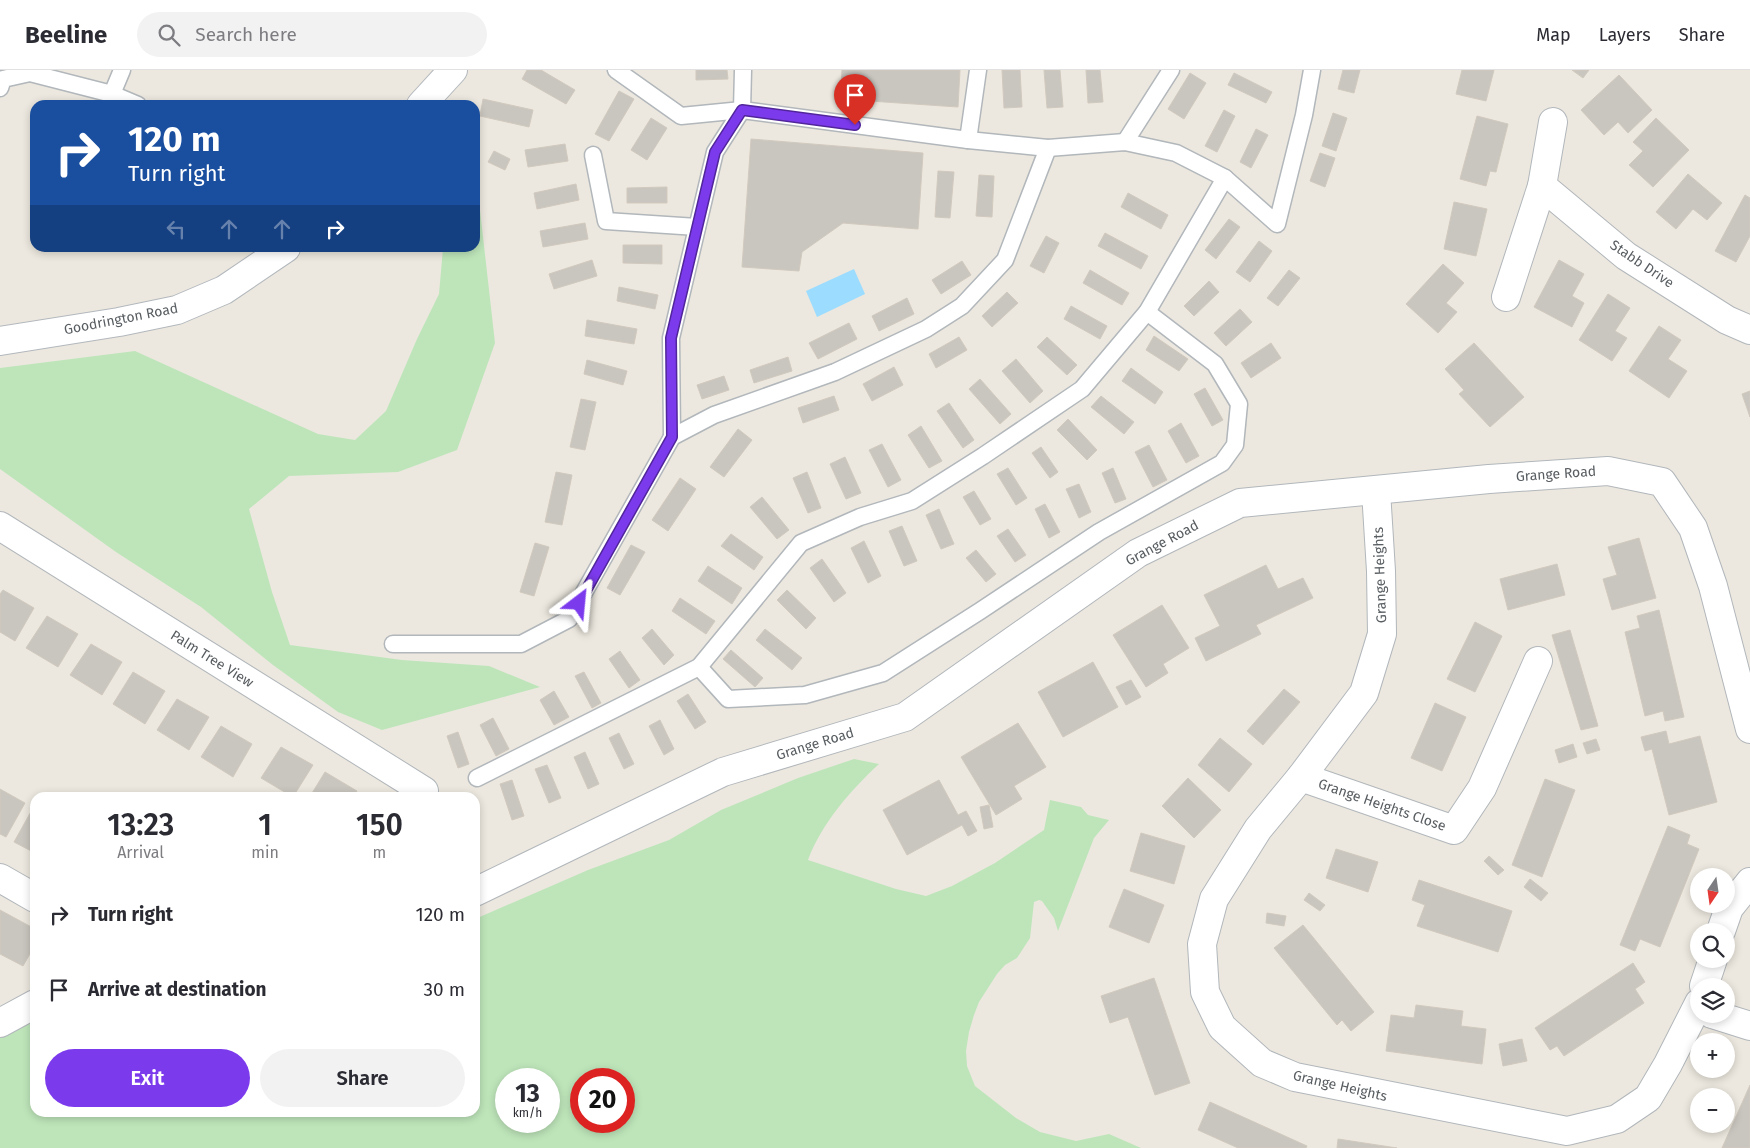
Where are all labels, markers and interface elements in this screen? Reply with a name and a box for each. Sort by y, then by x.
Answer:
search box [137,12,487,57]
text: Beeline [25,21,107,49]
icon: search [155,21,183,49]
text: Search here [195,23,297,46]
text: Map [1536,24,1571,46]
text: Layers [1599,24,1651,46]
text: Share [1679,24,1725,46]
pin [834,74,876,125]
icon: arrive [841,81,869,109]
text: 120 m [128,118,221,160]
icon: right [45,120,110,185]
text: Turn right [128,160,225,187]
icon: left [162,215,190,243]
icon: ahead [215,215,243,243]
icon: ahead [268,215,296,243]
icon: right [321,215,349,243]
street label: Stabb Drive [1607,236,1677,292]
street label: Goodrington Road [63,300,179,338]
street label: Grange Road [1515,463,1597,485]
street label: Grange Road [1123,517,1201,569]
street label: Grange Heights [1370,526,1390,623]
position arrow [552,576,604,628]
street label: Palm Tree View [167,627,257,691]
street label: Grange Road [774,724,856,764]
street label: Grange Heights Close [1316,775,1448,835]
text: 13:23 [107,807,174,843]
text: 1 [258,807,272,843]
text: 150 [356,807,403,843]
text: Arrival [117,843,164,862]
text: min [251,843,279,862]
text: m [373,843,386,862]
north arrow [1690,868,1735,912]
map controls [1690,868,1735,1133]
icon: right [45,901,73,929]
text: Turn right [88,903,173,926]
text: 120 m [415,903,465,926]
button: search [1690,923,1735,968]
icon: arrive [45,976,73,1004]
text: Arrive at destination [88,978,267,1001]
text: 30 m [424,978,465,1001]
button: layers [1690,978,1735,1023]
button: + [1690,1033,1735,1078]
button: Exit [45,1049,250,1107]
button: Share [260,1049,465,1107]
street label: Grange Heights [1291,1067,1389,1105]
speed limit sign: 20 [570,1068,635,1133]
text: 13 [515,1079,540,1109]
button: − [1690,1088,1735,1133]
text: km/h [513,1106,542,1120]

